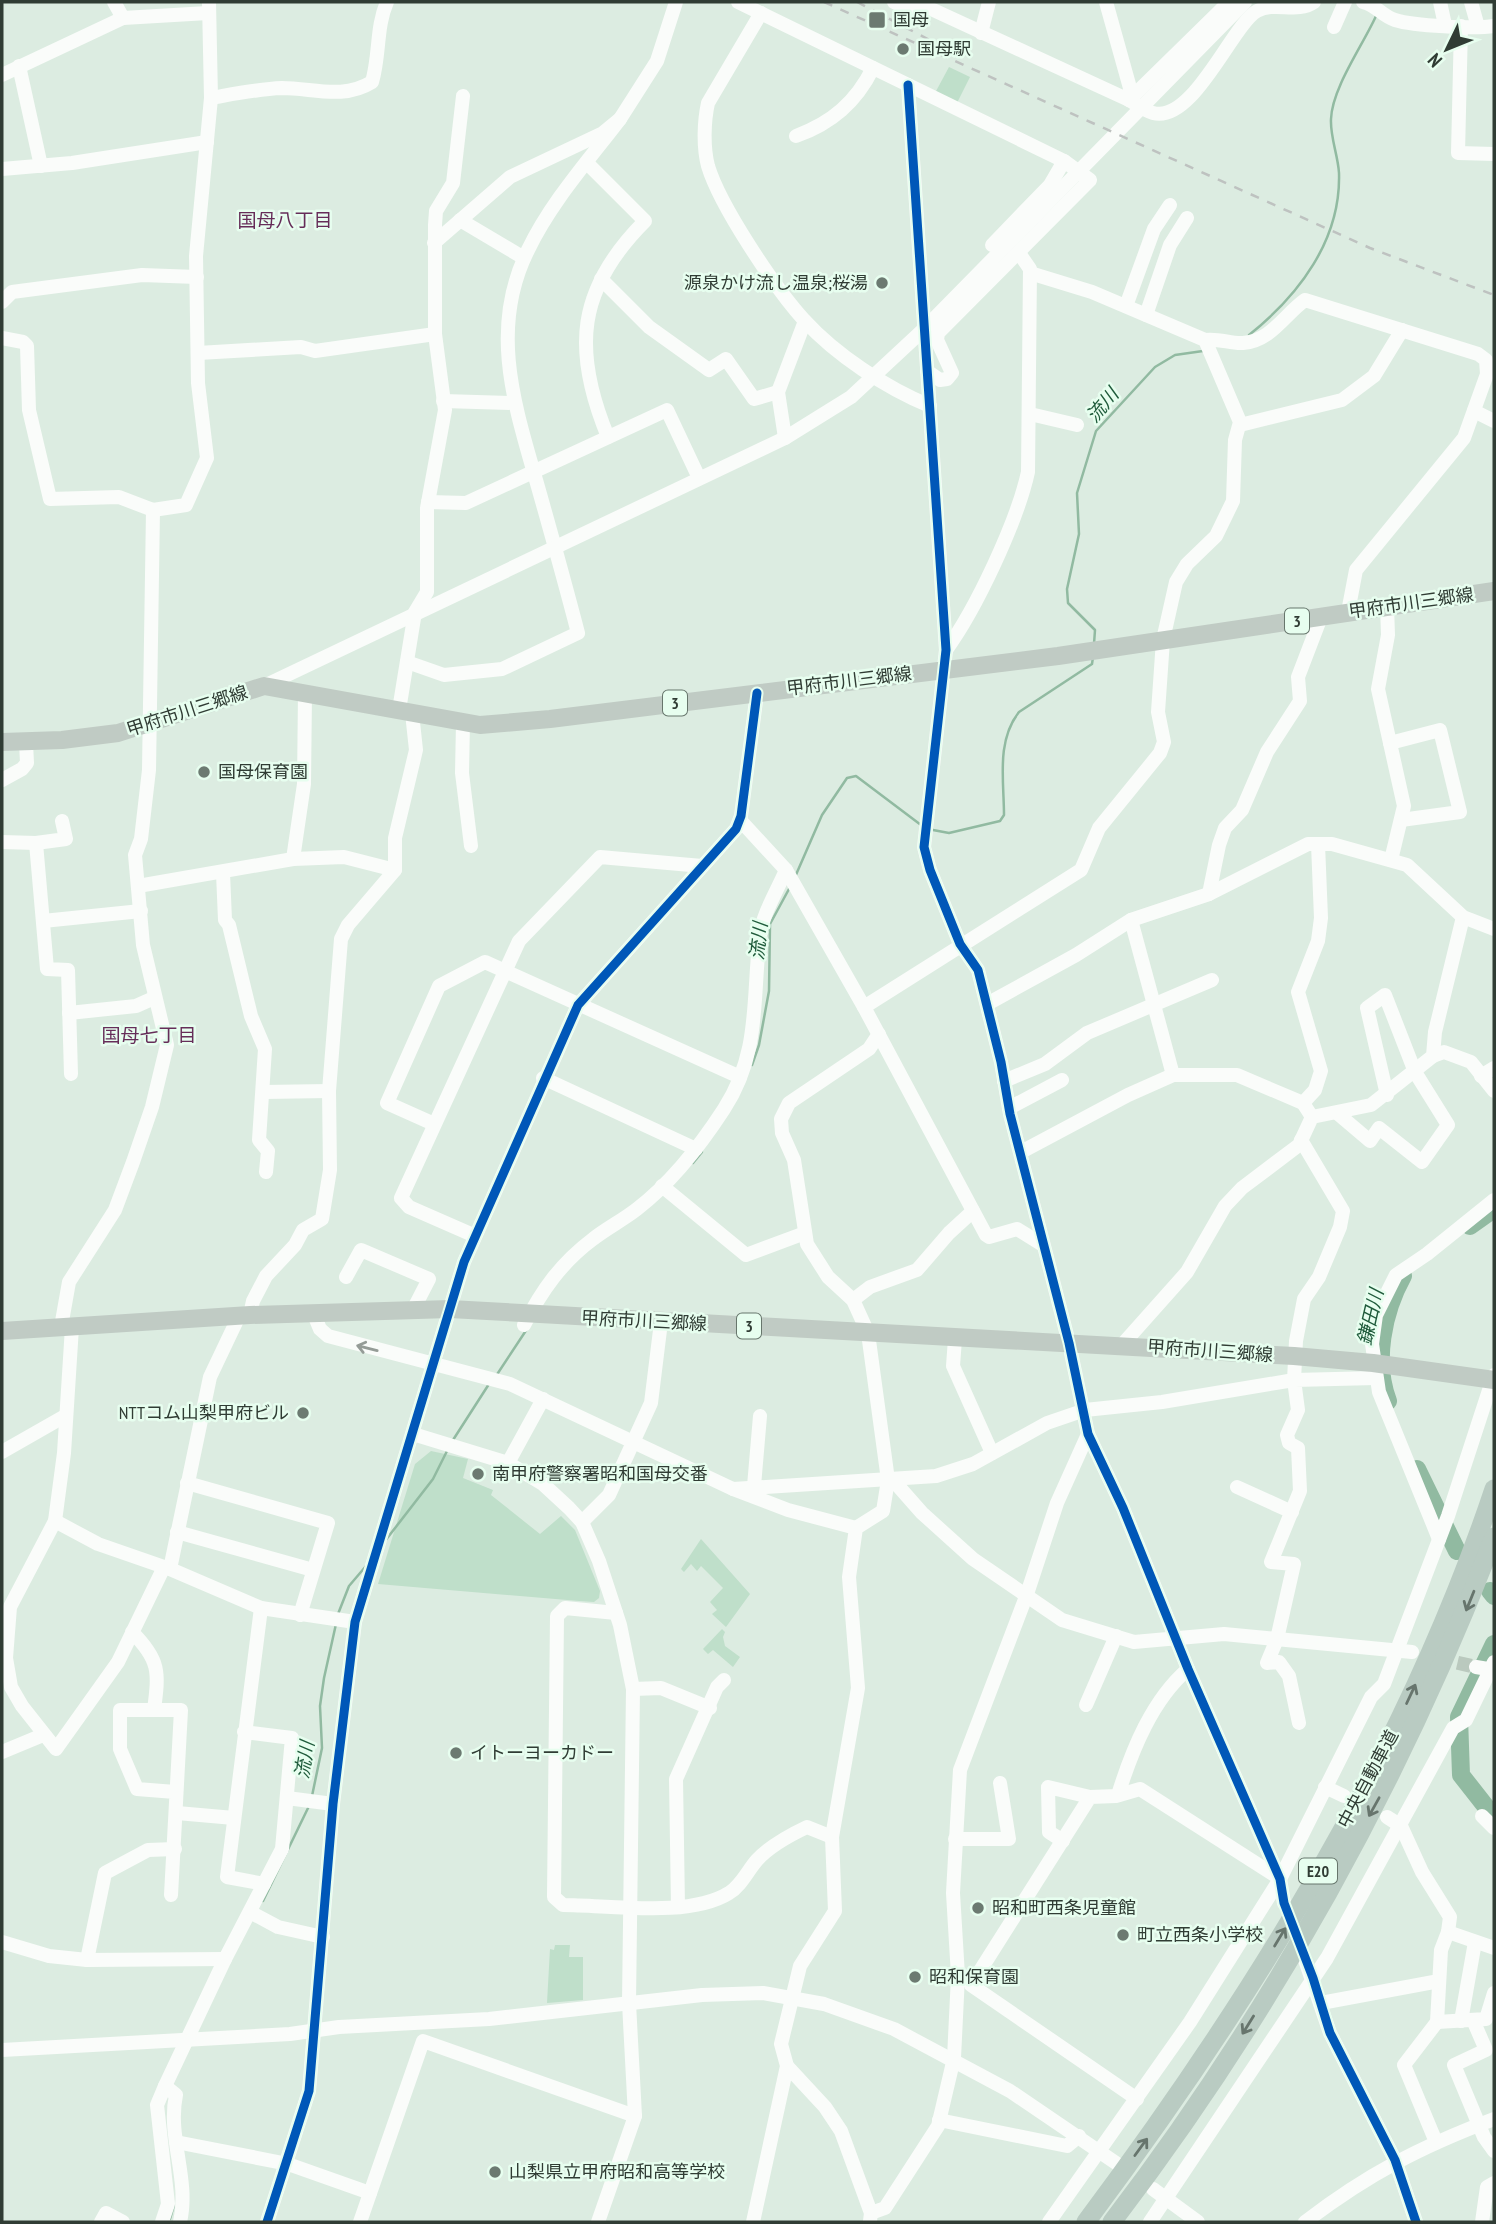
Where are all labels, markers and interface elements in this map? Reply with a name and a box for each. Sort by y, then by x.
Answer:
place label: 国母 [893,8,929,31]
marker: 国母 [867,10,887,30]
north arrow [1412,14,1482,84]
place label: 国母駅 [917,37,971,60]
marker: 国母駅 [895,41,911,57]
text: N [1422,49,1447,73]
district label: 国母八丁目 [237,208,333,232]
place label: 源泉かけ流し温泉;桜湯 [684,271,868,294]
marker: 源泉かけ流し温泉;桜湯 [874,275,890,291]
water label: 流川 [1081,381,1125,427]
street label: 甲府市川三郷線 [1347,582,1475,623]
road number: 3 [1285,608,1309,634]
street label: 甲府市川三郷線 [785,661,913,700]
street label: 甲府市川三郷線 [123,680,250,741]
road number: 3 [663,690,687,716]
place label: 国母保育園 [218,760,308,783]
marker: 国母保育園 [196,764,212,780]
water label: 流川 [744,919,772,961]
district label: 国母七丁目 [101,1023,197,1047]
water label: 鎌田川 [1352,1285,1389,1347]
street label: 甲府市川三郷線 [581,1306,708,1335]
road number: 3 [737,1314,761,1338]
street label: 甲府市川三郷線 [1146,1335,1274,1366]
one-way arrow [356,1341,379,1354]
place label: NTTコム山梨甲府ビル [119,1401,289,1424]
marker: NTTコム山梨甲府ビル [295,1405,311,1421]
place label: 南甲府警察署昭和国母交番 [492,1462,708,1485]
marker: 南甲府警察署昭和国母交番 [470,1466,486,1482]
one-way arrow [1462,1589,1475,1611]
one-way arrow [1405,1684,1419,1705]
street label: 中央自動車道 [1332,1726,1403,1832]
water label: 流川 [289,1737,319,1781]
place label: イトーヨーカドー [470,1741,614,1764]
marker: イトーヨーカドー [448,1745,464,1761]
one-way arrow [1367,1796,1380,1817]
road number: E20 [1299,1858,1337,1884]
place label: 昭和町西条児童館 [992,1896,1136,1919]
marker: 昭和町西条児童館 [970,1900,986,1916]
place label: 町立西条小学校 [1137,1923,1263,1946]
marker: 町立西条小学校 [1115,1927,1131,1943]
one-way arrow [1273,1927,1287,1947]
place label: 昭和保育園 [929,1965,1019,1988]
marker: 昭和保育園 [907,1969,923,1985]
one-way arrow [1240,2015,1255,2034]
one-way arrow [1134,2138,1148,2157]
place label: 山梨県立甲府昭和高等学校 [509,2160,725,2183]
marker: 山梨県立甲府昭和高等学校 [487,2164,503,2180]

